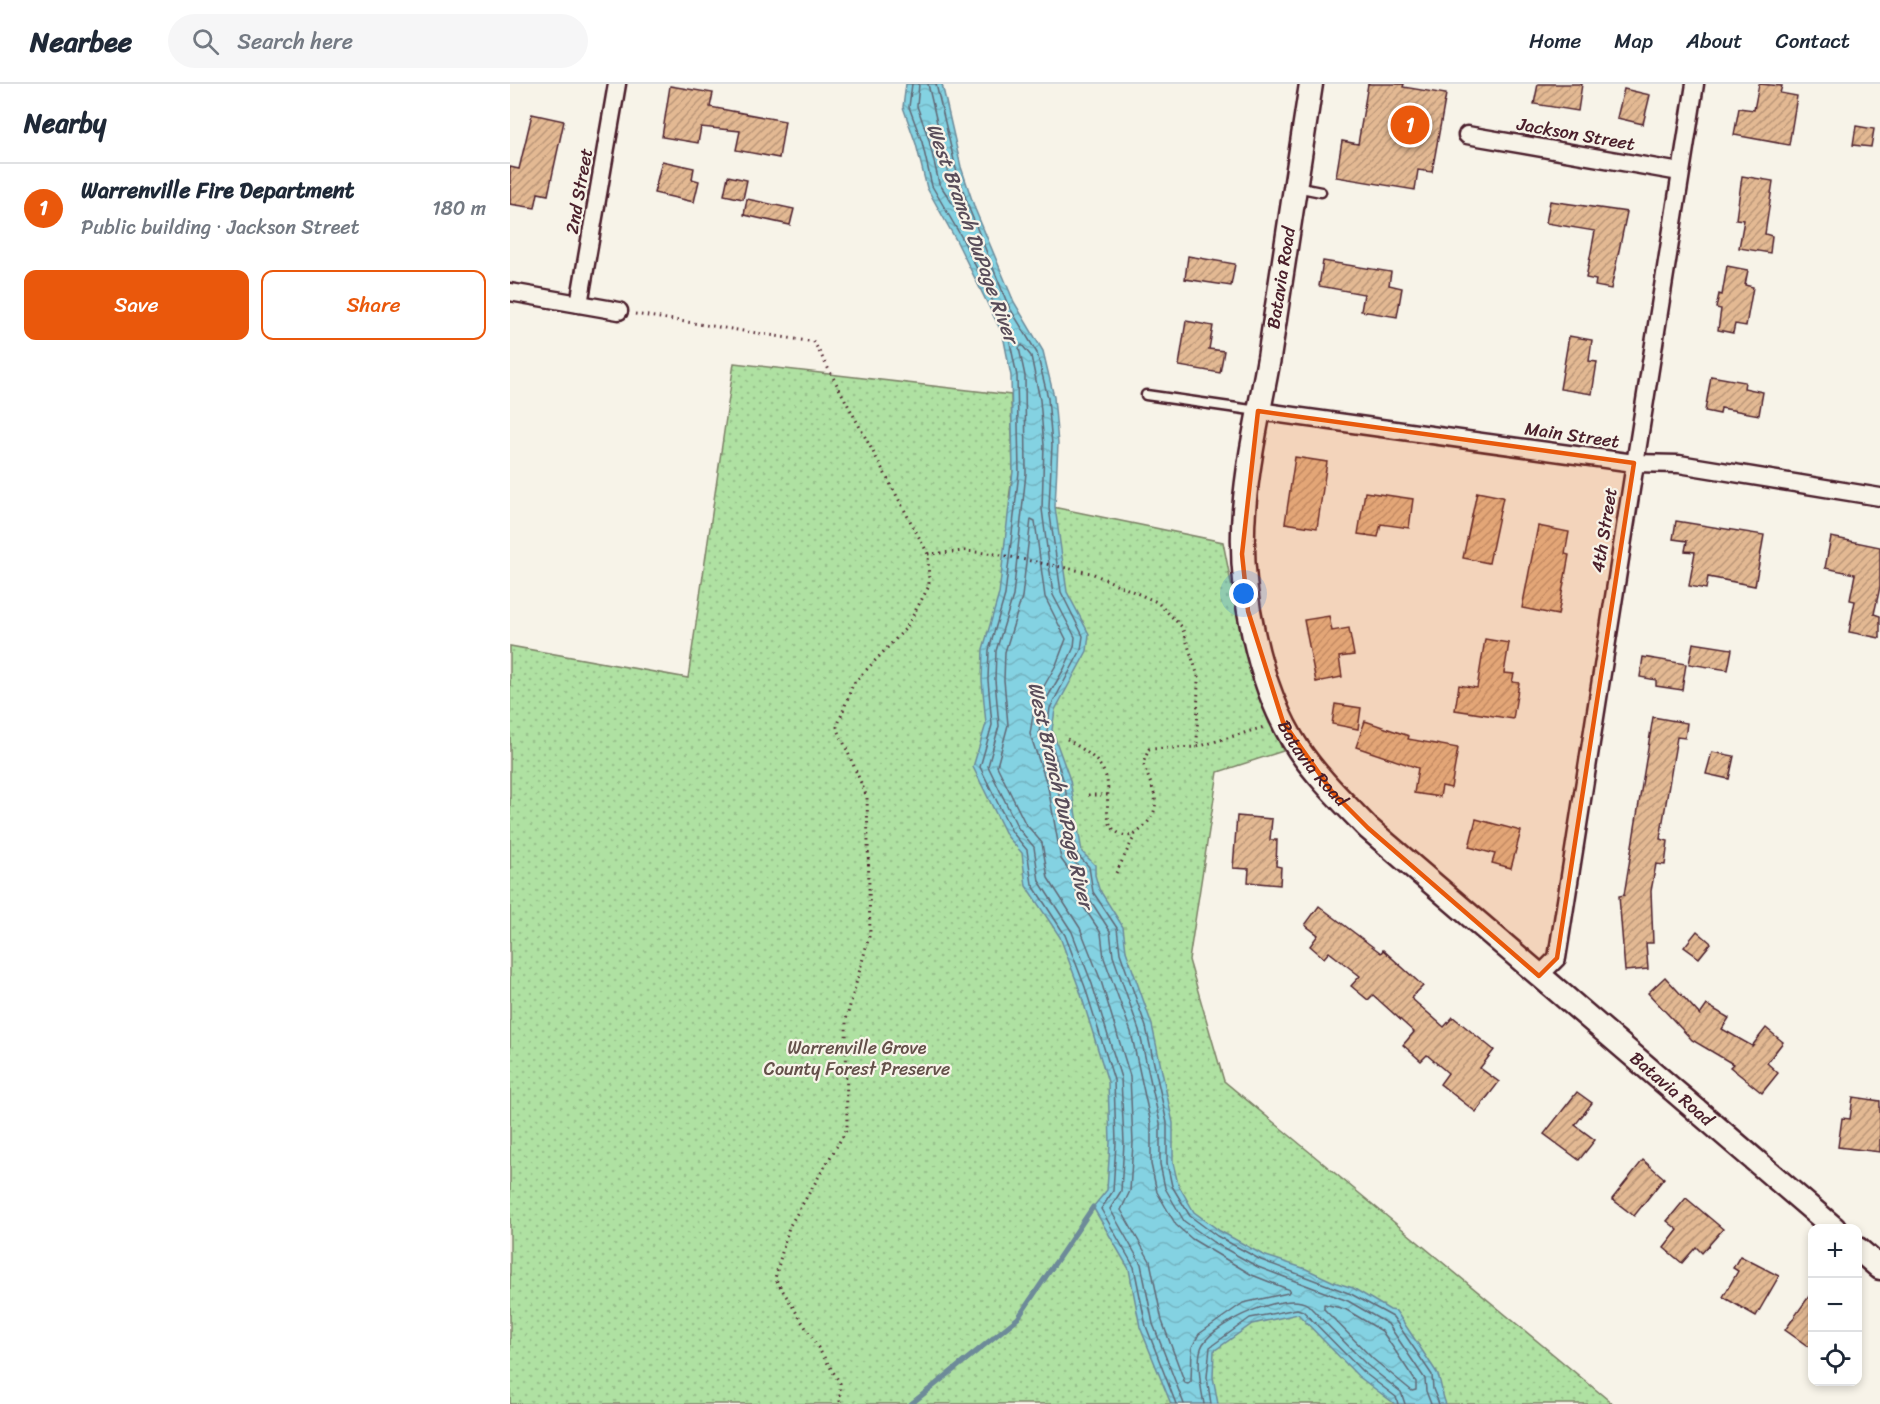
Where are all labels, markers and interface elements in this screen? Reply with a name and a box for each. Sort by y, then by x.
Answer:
search box [168,14,588,68]
text: Nearbee [30,17,132,66]
text: Search here [237,22,353,61]
text: Home [1529,22,1581,60]
text: Map [1614,22,1653,60]
text: About [1686,22,1743,60]
text: Contact [1776,22,1850,60]
icon: search [189,25,222,58]
text: Nearby [24,100,106,146]
pin: 1 [1390,102,1430,147]
street label: Jackson Street [1514,108,1638,160]
water label: West Branch DuPage River [916,118,1030,352]
street label: 2nd Street [556,145,602,236]
text: Warrenville Fire Department [81,171,354,210]
text: 1 [39,191,48,226]
text: 180 m [432,191,486,226]
text: Public building · Jackson Street [81,210,359,245]
street label: Batavia Road [1257,223,1305,331]
button: Save [24,270,249,340]
button: Share [261,270,486,340]
street label: Main Street [1523,413,1622,458]
street label: 4th Street [1582,485,1627,575]
your location [1229,579,1258,608]
water label: West Branch DuPage River [1017,678,1104,916]
street label: Batavia Road [1268,714,1357,816]
park label: Warrenville Grove County Forest Preserve [764,1032,950,1085]
street label: Batavia Road [1622,1043,1722,1135]
map controls [1808,1224,1862,1386]
button: + [1808,1224,1862,1278]
button: − [1808,1278,1862,1332]
button: locate [1808,1332,1862,1386]

